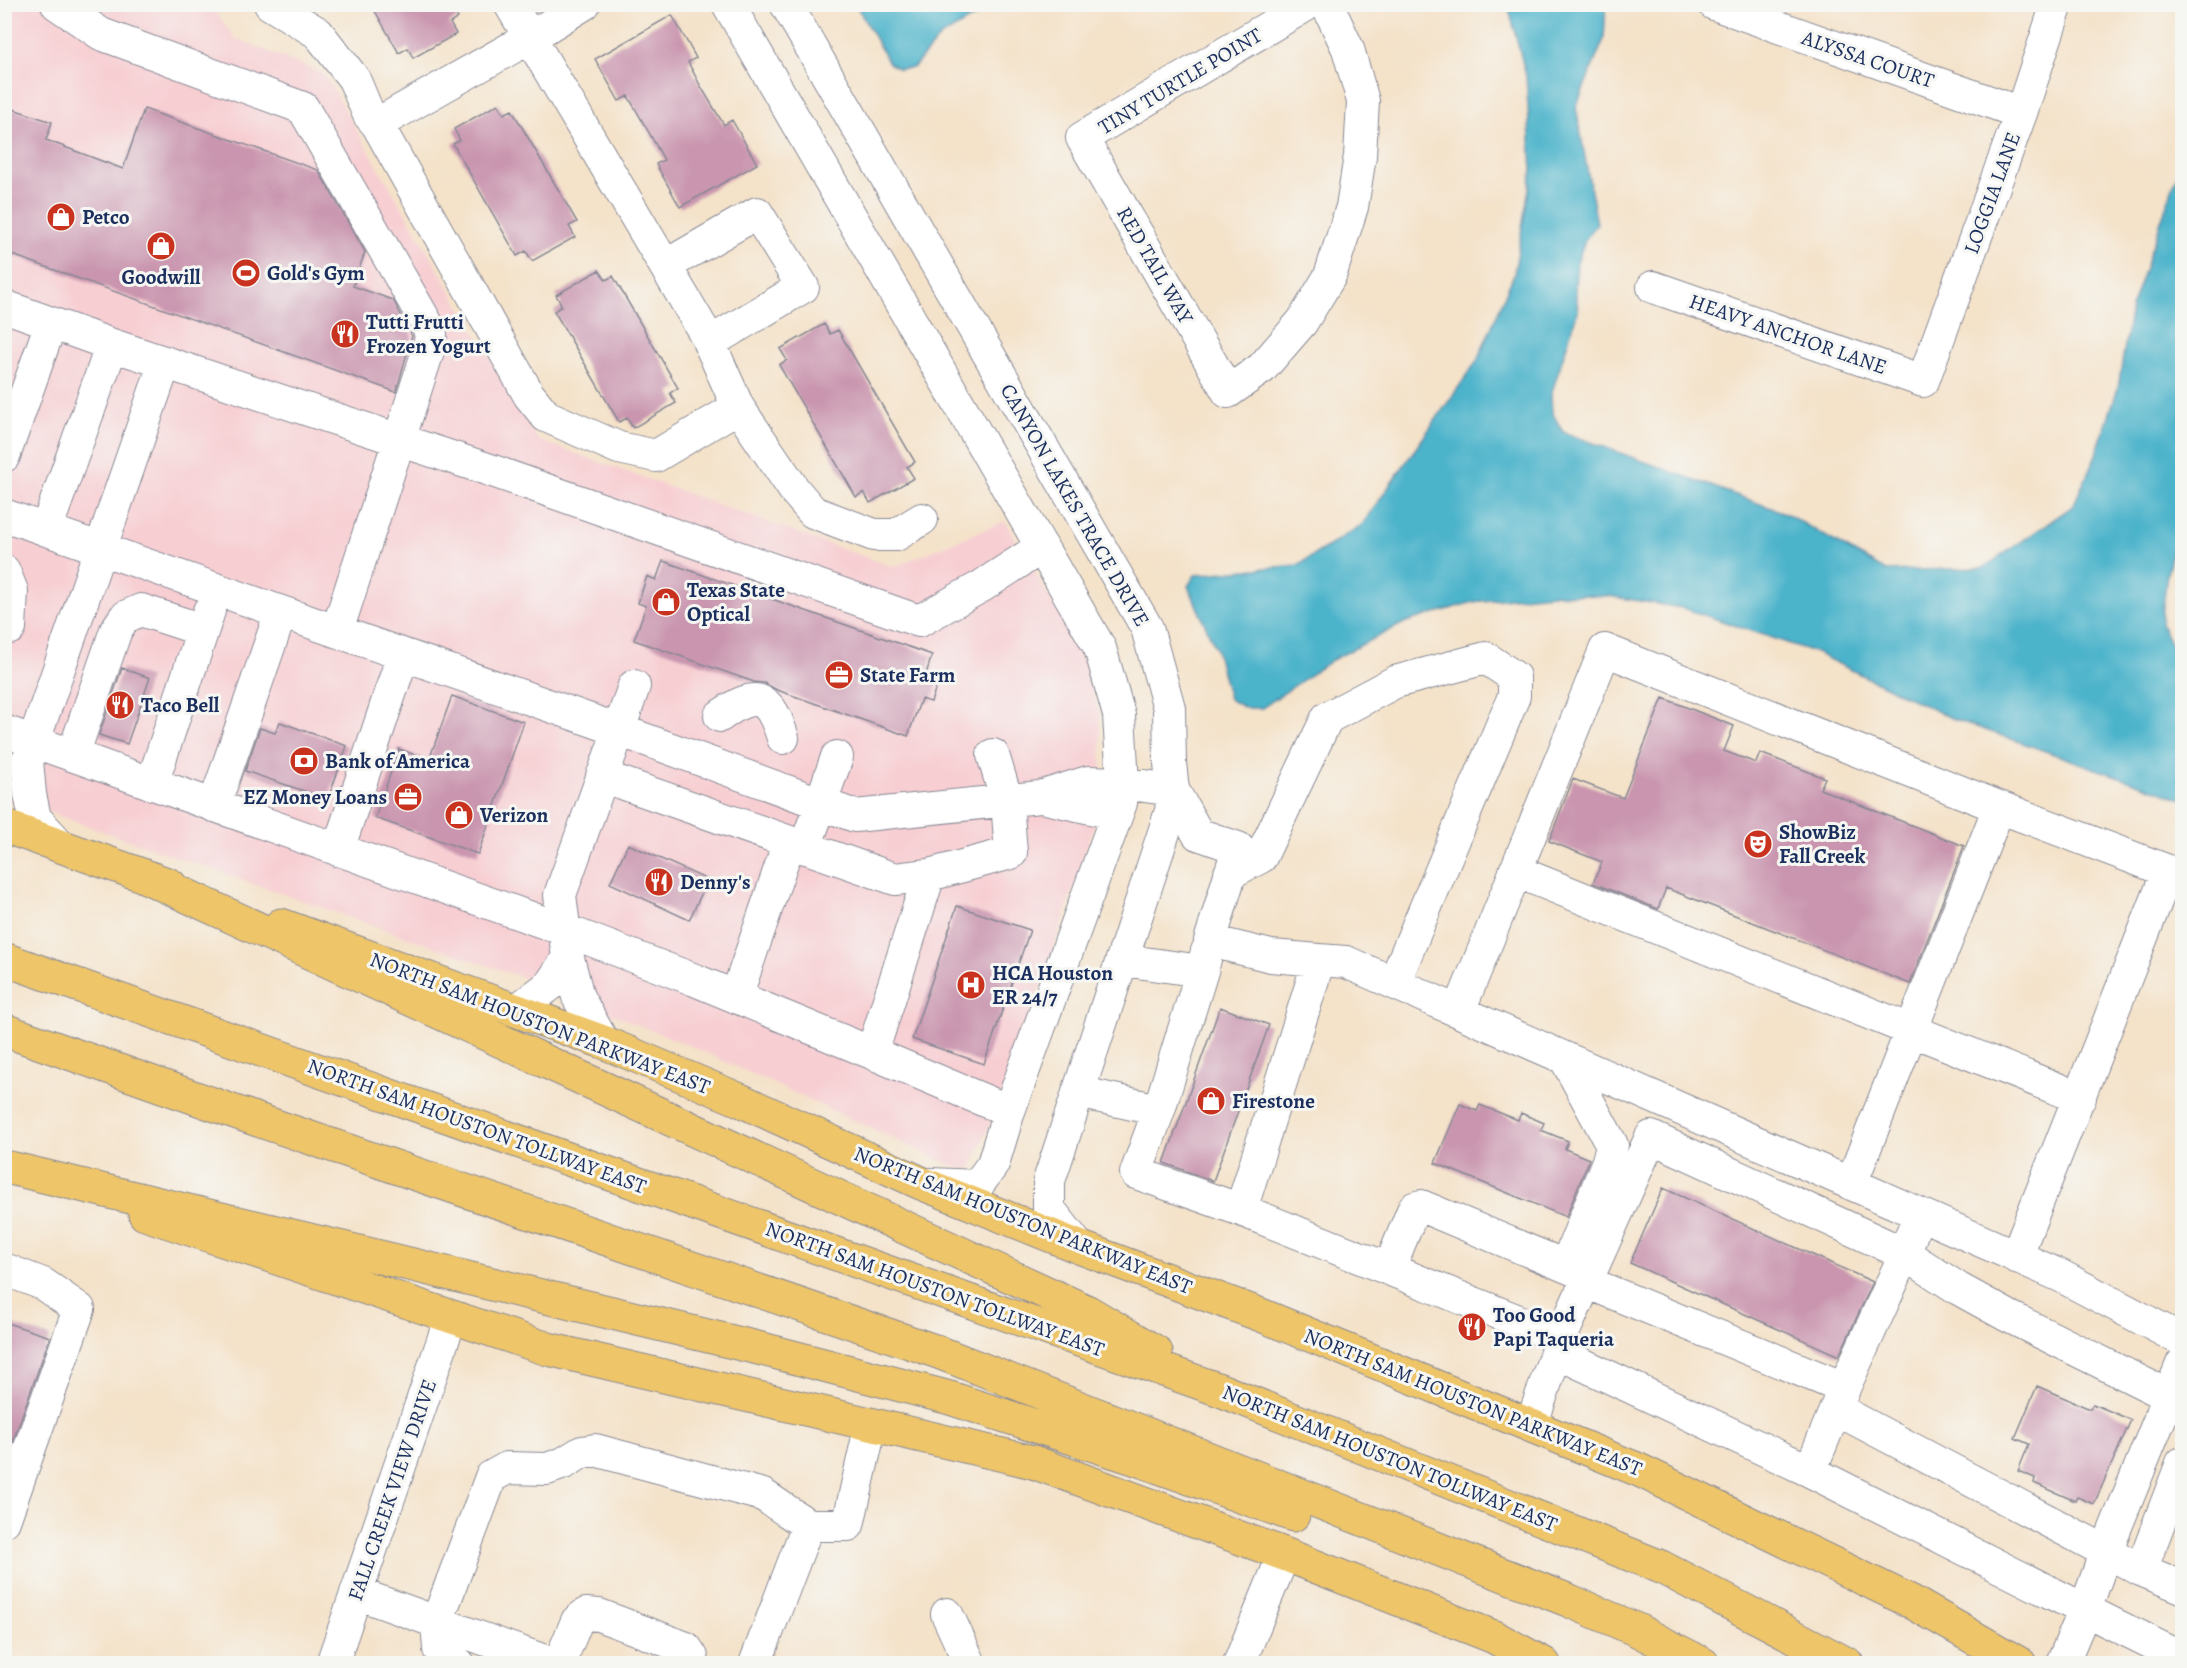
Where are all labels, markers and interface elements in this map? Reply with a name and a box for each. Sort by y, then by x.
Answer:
street label: TINY TURTLE POINT [1093,21,1268,141]
street label: ALYSSA COURT [1797,23,1938,95]
street label: LOGGIA LANE [1957,128,2027,258]
shop icon: Petco [45,201,77,233]
street label: RED TAIL WAY [1110,201,1200,329]
place label: Petco [82,203,130,231]
shop icon: Goodwill [145,230,177,262]
sports icon: Gold's Gym [230,257,262,289]
place label: Gold's Gym [267,259,365,287]
place label: Goodwill [121,263,201,291]
street label: HEAVY ANCHOR LANE [1685,287,1891,381]
place label: Tutti Frutti Frozen Yogurt [366,308,491,360]
restaurant icon: Tutti Frutti Frozen Yogurt [329,318,361,350]
street label: CANYON LAKES TRACE DRIVE [994,379,1156,631]
place label: Texas State Optical [687,576,785,628]
shop icon: Texas State Optical [650,586,682,618]
office icon: State Farm [823,659,855,691]
place label: State Farm [860,661,956,689]
restaurant icon: Taco Bell [104,689,136,721]
place label: Taco Bell [141,691,220,719]
bank icon: Bank of America [288,745,320,777]
place label: Bank of America [325,747,471,775]
office icon: EZ Money Loans [392,781,424,813]
place label: EZ Money Loans [243,783,387,811]
shop icon: Verizon [443,799,475,831]
place label: Verizon [479,801,549,829]
place label: ShowBiz Fall Creek [1779,818,1865,870]
theatre icon: ShowBiz Fall Creek [1742,828,1774,860]
restaurant icon: Denny's [643,866,675,898]
place label: Denny's [680,868,751,896]
street label: NORTH SAM HOUSTON PARKWAY EAST [366,945,715,1101]
place label: HCA Houston ER 24/7 [992,959,1113,1011]
hospital icon: HCA Houston ER 24/7 [955,969,987,1001]
street label: NORTH SAM HOUSTON TOLLWAY EAST [304,1052,651,1201]
shop icon: Firestone [1195,1085,1227,1117]
place label: Firestone [1232,1087,1315,1115]
street label: NORTH SAM HOUSTON PARKWAY EAST [850,1139,1197,1301]
street label: NORTH SAM HOUSTON TOLLWAY EAST [762,1215,1109,1364]
place label: Too Good Papi Taqueria [1493,1301,1615,1353]
restaurant icon: Too Good Papi Taqueria [1456,1311,1488,1343]
street label: NORTH SAM HOUSTON PARKWAY EAST [1300,1321,1647,1483]
street label: FALL CREEK VIEW DRIVE [341,1375,443,1605]
street label: NORTH SAM HOUSTON TOLLWAY EAST [1218,1378,1562,1538]

